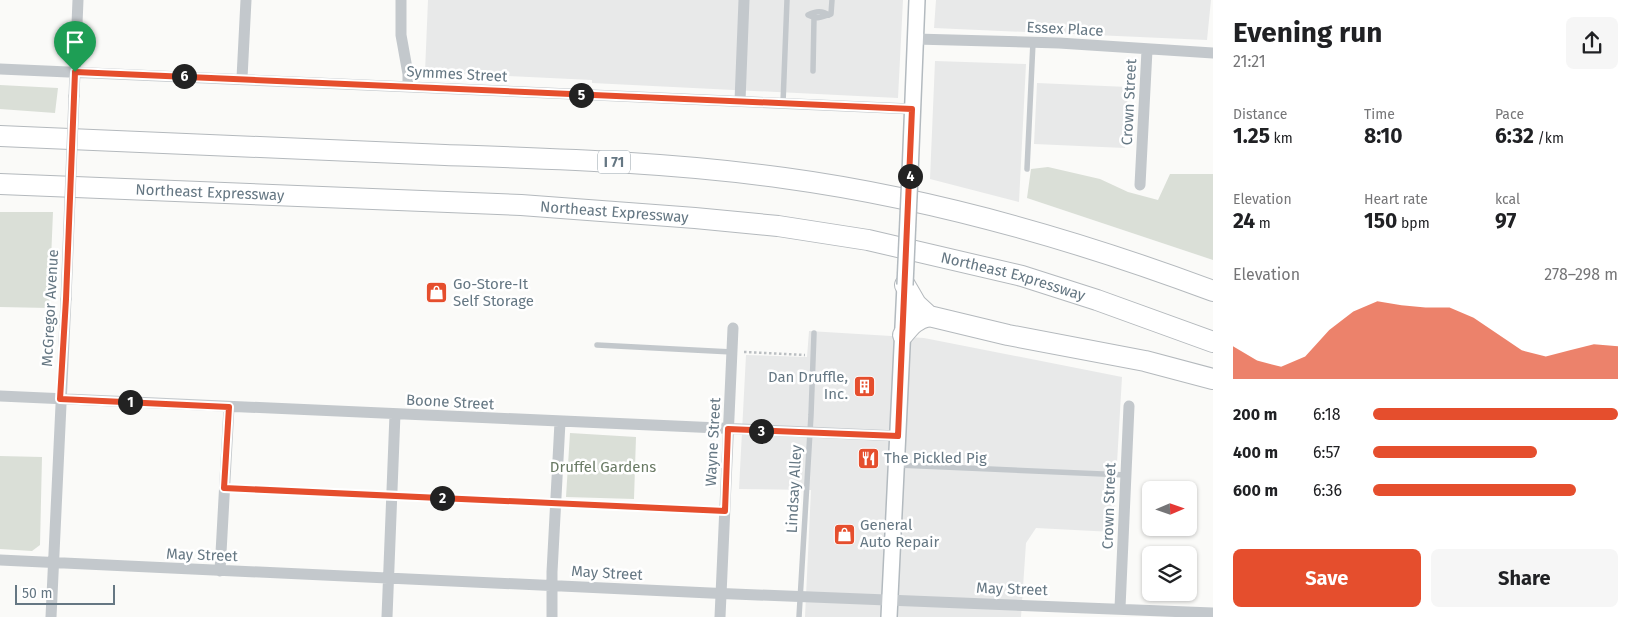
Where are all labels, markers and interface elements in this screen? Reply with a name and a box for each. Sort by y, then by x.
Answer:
text: Evening run [1233,16,1382,49]
button: share [1566,17,1618,69]
street label: Essex Place [1026,18,1104,40]
pin [54,21,96,72]
icon: arrive [61,28,89,56]
text: 21:21 [1233,52,1266,71]
street label: Crown Street [1118,58,1140,146]
street label: Symmes Street [406,62,508,86]
pin: 6 [172,64,196,88]
text: 6 [181,68,188,85]
pin: 5 [568,82,594,108]
text: 5 [578,87,585,104]
text: Distance [1233,106,1287,123]
text: Time [1364,106,1395,123]
text: Pace [1495,106,1524,123]
text: 1.25 [1233,123,1270,149]
text: 8:10 [1364,123,1403,149]
text: 6:32 [1495,123,1534,149]
text: km [1270,130,1293,147]
text: /km [1534,130,1564,147]
road number: I 71 [598,150,630,173]
pin: 4 [898,164,922,188]
text: 4 [907,168,914,185]
street label: Northeast Expressway [135,180,285,204]
text: Elevation [1233,191,1292,208]
text: Heart rate [1364,191,1428,208]
text: kcal [1495,191,1520,208]
street label: Northeast Expressway [539,197,690,227]
text: 24 [1233,208,1255,234]
text: 150 [1364,208,1397,234]
text: 97 [1495,208,1516,234]
text: m [1255,215,1271,232]
text: bpm [1397,215,1430,232]
street label: Northeast Expressway [939,248,1088,305]
street label: McGregor Avenue [38,249,62,367]
text: Elevation [1233,265,1300,284]
text: 278–298 m [1544,265,1618,284]
place label: Go-Store-It Self Storage [453,275,534,310]
shop icon: Go-Store-It Self Storage [425,281,449,305]
place label: Dan Druffle, Inc. [768,368,848,403]
building icon: Dan Druffle, Inc. [852,374,876,398]
pin: 1 [118,390,142,414]
street label: Boone Street [405,391,495,413]
text: 1 [127,394,134,411]
street label: Wayne Street [702,397,724,487]
text: 200 m [1233,405,1277,424]
text: 6:18 [1313,405,1340,424]
pin: 3 [748,418,774,444]
text: 3 [758,423,765,440]
text: 400 m [1233,443,1278,462]
text: 6:57 [1313,443,1340,462]
street label: Lindsay Alley [783,444,805,534]
restaurant icon: The Pickled Pig [856,446,880,470]
place label: The Pickled Pig [884,449,987,467]
park label: Druffel Gardens [550,458,656,476]
street label: Crown Street [1098,462,1120,550]
north arrow [1142,481,1198,536]
map controls [1142,481,1197,601]
text: 600 m [1233,481,1278,500]
text: 6:36 [1313,481,1342,500]
pin: 2 [430,486,454,510]
text: 2 [439,490,446,507]
place label: General Auto Repair [860,516,939,551]
shop icon: General Auto Repair [832,522,856,546]
street label: May Street [166,545,239,565]
button: layers [1142,546,1197,601]
button: Save [1233,549,1421,607]
button: Share [1431,549,1618,607]
street label: May Street [571,562,644,584]
street label: May Street [976,579,1049,599]
scale bar [15,582,115,605]
text: 50 m [22,585,53,602]

